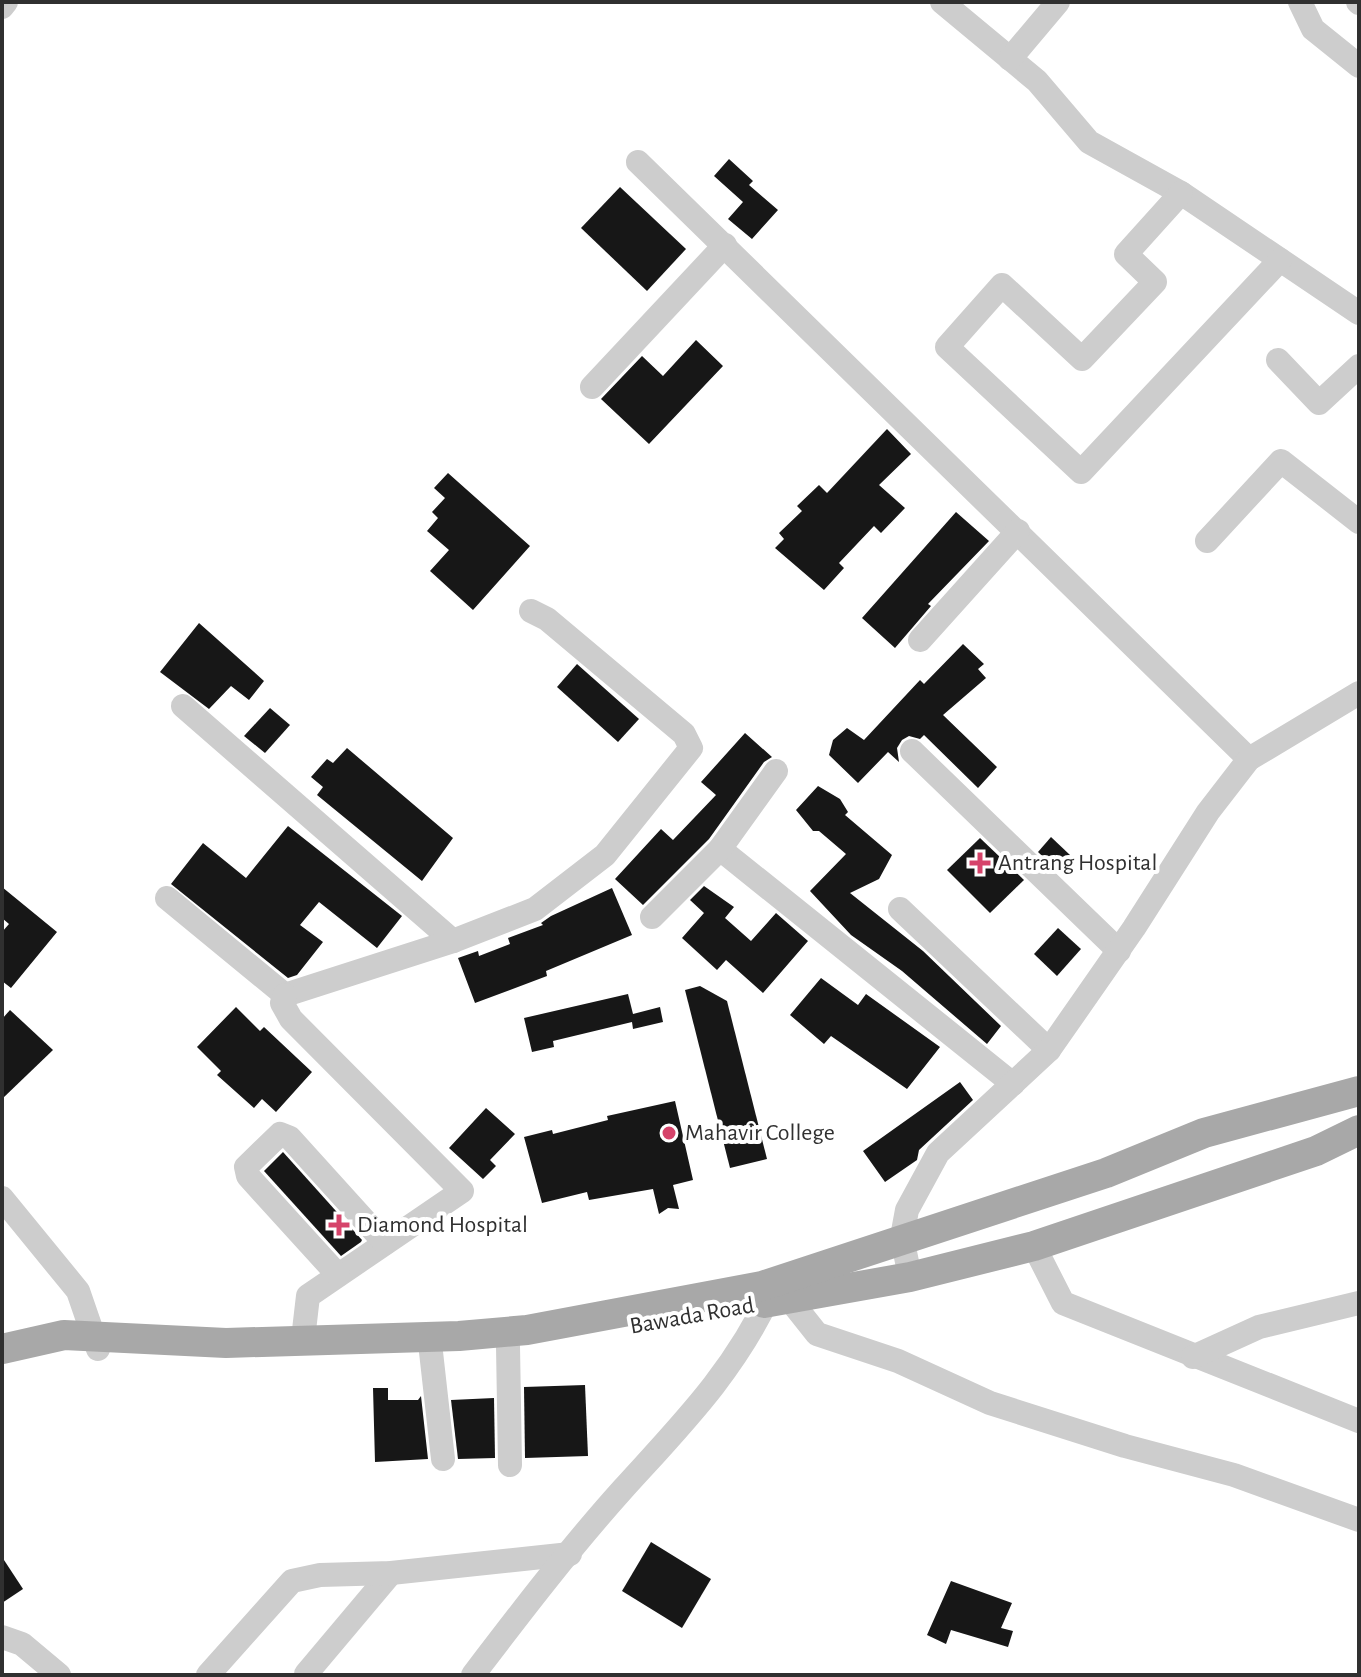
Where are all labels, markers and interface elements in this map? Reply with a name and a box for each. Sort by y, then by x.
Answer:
place label: Antrang Hospital [998,851,1157,875]
marker: Antrang Hospital [969,852,991,874]
place label: Mahavir College [685,1121,835,1145]
marker: Mahavir College [660,1124,678,1142]
place label: Diamond Hospital [357,1213,528,1237]
marker: Diamond Hospital [328,1214,350,1236]
street label: Bawada Road [628,1293,756,1339]

